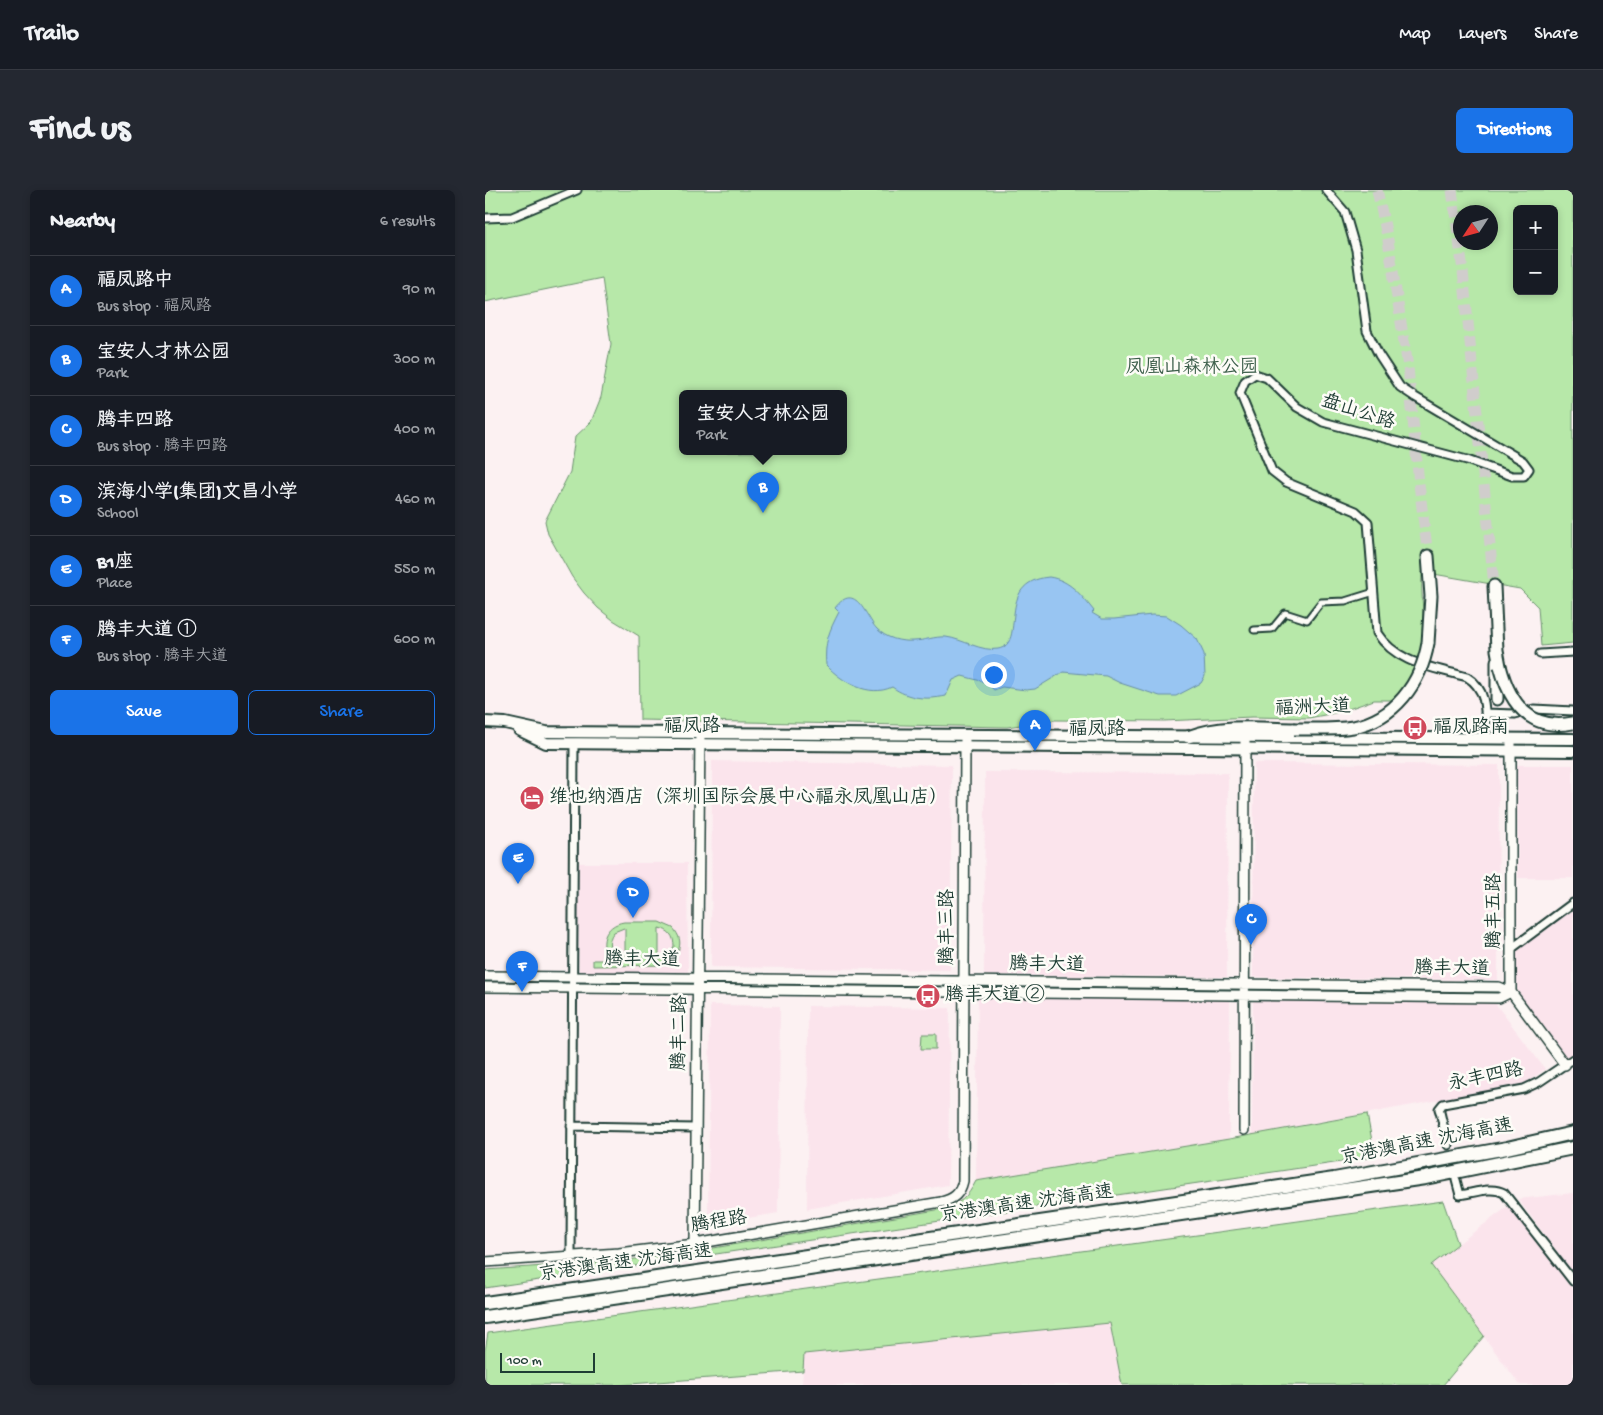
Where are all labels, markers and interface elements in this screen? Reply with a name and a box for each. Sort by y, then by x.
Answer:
text: Trailo [25,20,79,49]
text: Map [1399,24,1431,45]
text: Layers [1459,24,1506,45]
text: Share [1534,24,1578,45]
button: Directions [1456,108,1573,153]
text: Find us [30,110,130,151]
north arrow [1453,205,1498,250]
map controls [1513,205,1558,295]
button: + [1513,205,1558,250]
text: Nearby [50,210,115,235]
text: 6 results [380,213,435,232]
button: − [1513,250,1558,295]
text: 福凤路中 [97,270,173,293]
text: A [61,281,71,300]
text: 90 m [403,281,435,300]
text: Bus stop · 福凤路 [97,298,212,317]
text: 宝安人才林公园 [97,342,230,365]
text: B [62,351,70,370]
text: 300 m [393,351,435,370]
park label: 凤凰山森林公园 [1125,356,1259,380]
text: Park [97,365,128,384]
street label: 盘山公路 [1318,389,1398,436]
popup [679,390,847,455]
text: 宝安人才林公园 [696,404,830,427]
text: 腾丰四路 [97,410,173,433]
text: C [62,421,70,440]
text: 400 m [394,421,435,440]
text: Park [696,427,727,446]
text: Bus stop · 腾丰四路 [97,438,228,457]
pin: B [747,472,779,513]
text: 滨海小学(集团)文昌小学 [97,482,298,505]
text: D [61,491,71,510]
text: 460 m [395,491,435,510]
text: School [97,505,139,524]
text: B1座 [97,552,133,575]
text: E [61,561,71,580]
text: 550 m [394,561,435,580]
text: Place [97,575,132,594]
text: 腾丰大道 ① [97,620,197,643]
text: F [62,631,70,650]
text: 600 m [394,631,435,650]
text: Bus stop · 腾丰大道 [97,648,228,667]
your location [981,662,1007,688]
button: Save [50,690,238,735]
button: Share [248,690,435,735]
street label: 福洲大道 [1275,695,1351,722]
pin: A [1019,710,1051,751]
street label: 福凤路 [663,715,721,739]
bus stop icon: 福凤路南 [1402,715,1428,741]
place label: 福凤路南 [1433,716,1509,740]
street label: 福凤路 [1068,718,1126,742]
hotel icon: 维也纳酒店（深圳国际会展中心福永凤凰山店） [519,785,545,811]
place label: 维也纳酒店（深圳国际会展中心福永凤凰山店） [549,786,948,810]
pin: E [502,843,534,884]
street label: 腾丰五路 [1483,873,1507,949]
pin: D [617,877,649,918]
street label: 腾丰三路 [936,889,960,965]
pin: C [1235,904,1267,945]
street label: 腾丰大道 [604,948,680,973]
pin: F [506,951,538,992]
street label: 腾丰大道 [1009,953,1085,978]
street label: 腾丰大道 [1414,957,1490,982]
bus stop icon: 腾丰大道 ② [915,983,941,1009]
place label: 腾丰大道 ② [945,983,1045,1008]
street label: 腾丰二路 [668,995,693,1071]
street label: 永丰四路 [1446,1058,1526,1097]
street label: 京港澳高速 沈海高速 [1338,1114,1515,1171]
street label: 京港澳高速 沈海高速 [938,1180,1116,1229]
street label: 腾程路 [689,1206,749,1239]
street label: 京港澳高速 沈海高速 [537,1239,715,1288]
scale bar [500,1350,595,1373]
text: 100 m [507,1353,542,1370]

